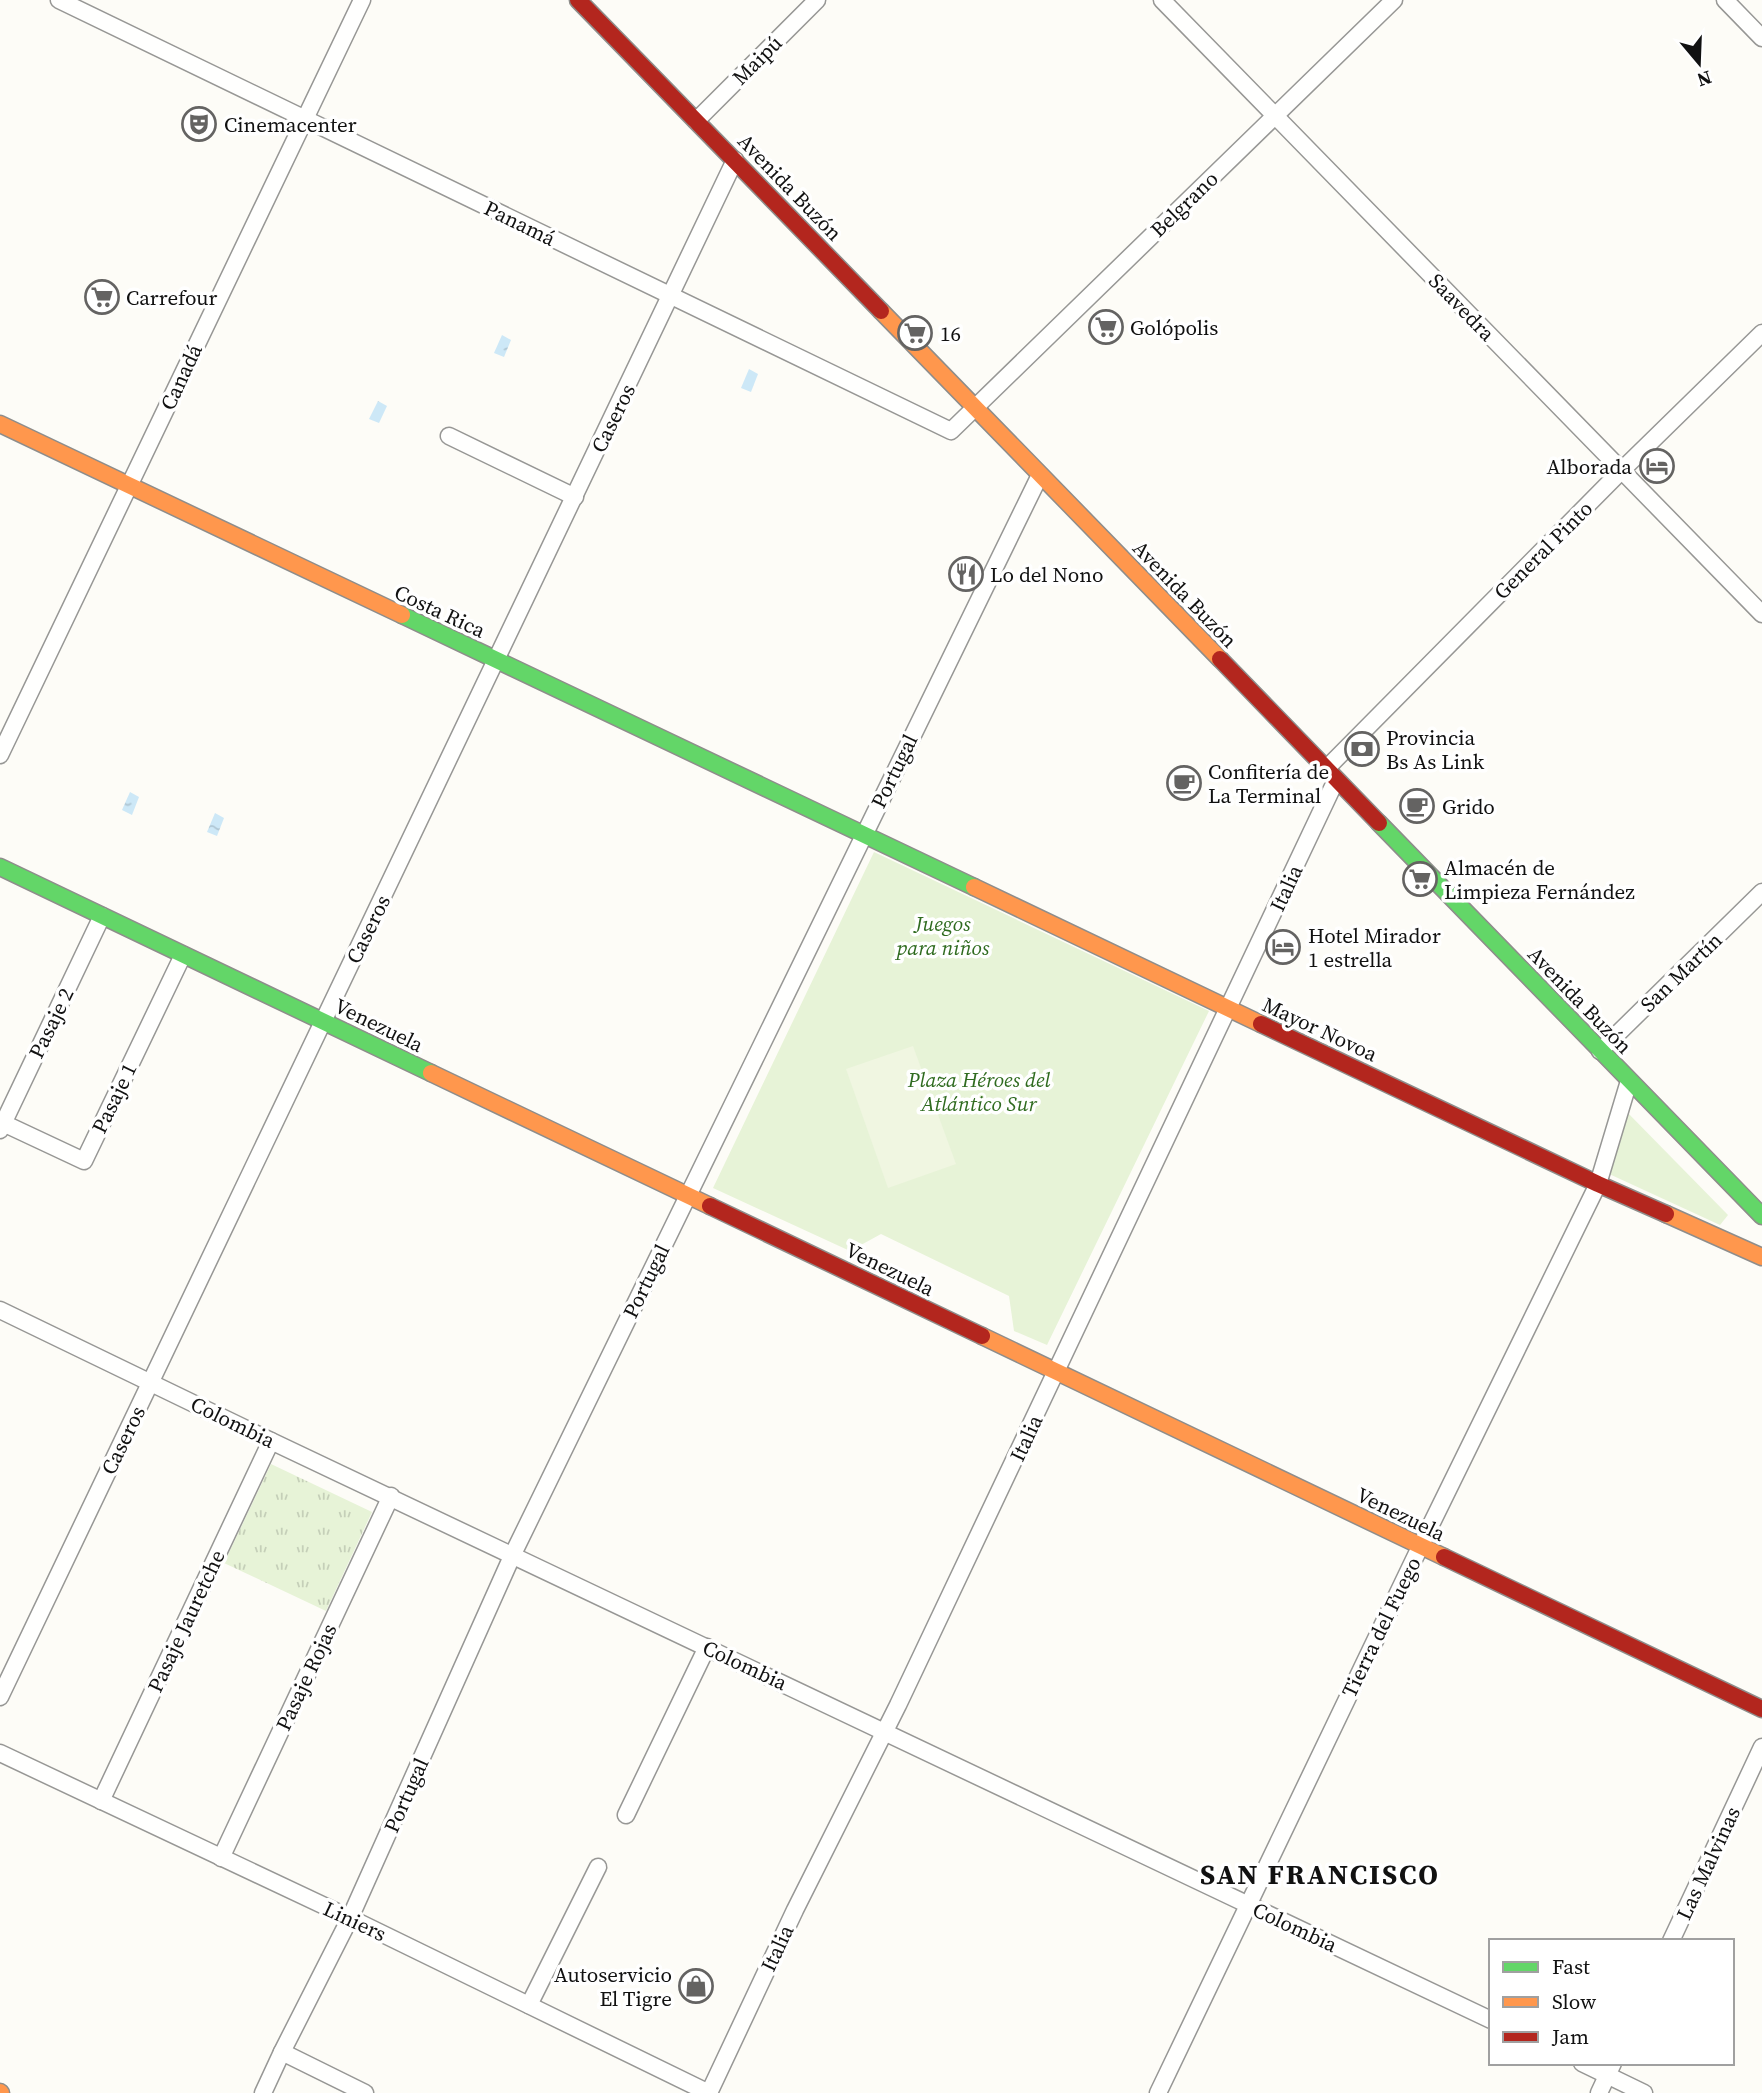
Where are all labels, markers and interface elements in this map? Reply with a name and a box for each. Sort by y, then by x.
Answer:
north arrow [1664,28,1734,98]
street label: Maipú [726,29,788,91]
text: N [1694,65,1715,94]
theatre icon: Cinemacenter [180,105,218,143]
place label: Cinemacenter [224,110,357,139]
street label: Avenida Buzón [731,127,849,247]
street label: Belgrano [1144,164,1224,244]
street label: Panamá [480,193,561,253]
street label: Saavedra [1422,267,1502,347]
supermarket icon: Carrefour [83,278,121,316]
place label: Carrefour [126,283,218,312]
supermarket icon: Golópolis [1087,308,1125,346]
place label: Golópolis [1130,313,1218,342]
supermarket icon: 16 [896,314,934,352]
place label: 16 [940,319,961,348]
street label: Canadá [153,339,209,415]
street label: Caseros [584,379,642,457]
hotel icon: Alborada [1638,447,1676,485]
place label: Alborada [1546,452,1632,481]
street label: General Pinto [1487,494,1599,606]
street label: Avenida Buzón [1126,534,1244,654]
restaurant icon: Lo del Nono [947,555,985,593]
place label: Lo del Nono [990,560,1103,589]
street label: Costa Rica [390,577,490,645]
place label: Provincia Bs As Link [1386,723,1485,776]
street label: Portugal [864,729,924,813]
bank icon: Provincia Bs As Link [1343,730,1381,768]
place label: Confitería de La Terminal [1208,757,1329,810]
cafe icon: Confitería de La Terminal [1165,764,1203,802]
cafe icon: Grido [1398,787,1436,825]
place label: Grido [1442,792,1495,821]
place label: Almacén de Limpieza Fernández [1444,853,1635,906]
street label: Italia [1263,860,1309,916]
supermarket icon: Almacén de Limpieza Fernández [1401,860,1439,898]
street label: Caseros [339,890,397,968]
park label: Juegos para niños [895,909,990,962]
place label: Hotel Mirador 1 estrella [1308,921,1441,974]
street label: San Martín [1634,926,1728,1018]
hotel icon: Hotel Mirador 1 estrella [1264,928,1302,966]
street label: Avenida Buzón [1521,940,1639,1060]
street label: Pasaje 2 [22,983,80,1063]
street label: Mayor Novoa [1258,990,1382,1068]
street label: Venezuela [330,991,429,1059]
street label: Pasaje 1 [85,1058,143,1138]
park label: Plaza Héroes del Atlántico Sur [907,1065,1050,1118]
street label: Venezuela [841,1235,940,1303]
street label: Portugal [616,1239,676,1323]
street label: Colombia [186,1389,280,1455]
street label: Caseros [94,1401,152,1479]
street label: Italia [1003,1410,1049,1466]
street label: Venezuela [1352,1480,1451,1548]
street label: Pasaje Jauretche [140,1545,232,1697]
street label: Tierra del Fuego [1334,1552,1428,1702]
street label: Pasaje Rojas [269,1619,343,1735]
street label: Colombia [698,1633,792,1697]
street label: Portugal [377,1753,435,1837]
street label: Las Malvinas [1669,1802,1747,1924]
district label: SAN FRANCISCO [1200,1855,1440,1893]
street label: Liniers [319,1894,391,1948]
street label: Colombia [1248,1895,1342,1959]
street label: Italia [754,1920,800,1976]
legend [1489,1939,1734,2065]
text: Fast [1552,1952,1590,1981]
place label: Autoservicio El Tigre [554,1960,672,2013]
shop icon: Autoservicio El Tigre [677,1967,715,2005]
text: Slow [1552,1987,1596,2016]
text: Jam [1551,2022,1589,2051]

